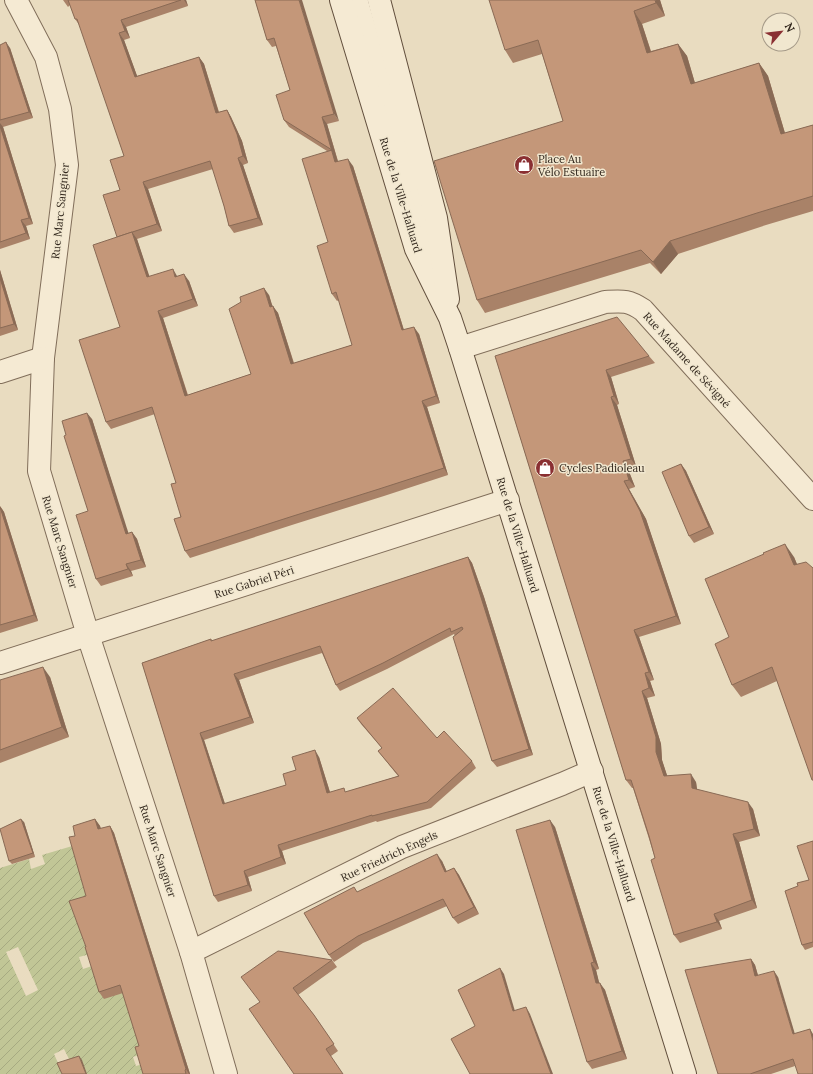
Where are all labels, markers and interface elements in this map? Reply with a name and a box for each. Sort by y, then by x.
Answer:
north arrow [761,12,801,52]
text: N [782,20,798,35]
street label: Rue de la Ville-Halluard [377,135,425,255]
place label: Place Au Vélo Estuaire [537,152,605,179]
shop icon: Place Au Vélo Estuaire [513,154,535,176]
street label: Rue Marc Sangnier [48,162,72,260]
street label: Rue Madame de Sévigné [640,309,734,411]
shop icon: Cycles Padioleau [534,457,556,479]
place label: Cycles Padioleau [559,461,645,475]
street label: Rue de la Ville-Halluard [494,475,542,595]
street label: Rue Marc Sangnier [39,494,81,591]
street label: Rue Gabriel Péri [212,563,296,601]
street label: Rue de la Ville-Halluard [590,784,638,904]
street label: Rue Marc Sangnier [136,803,180,899]
street label: Rue Friedrich Engels [338,827,440,885]

